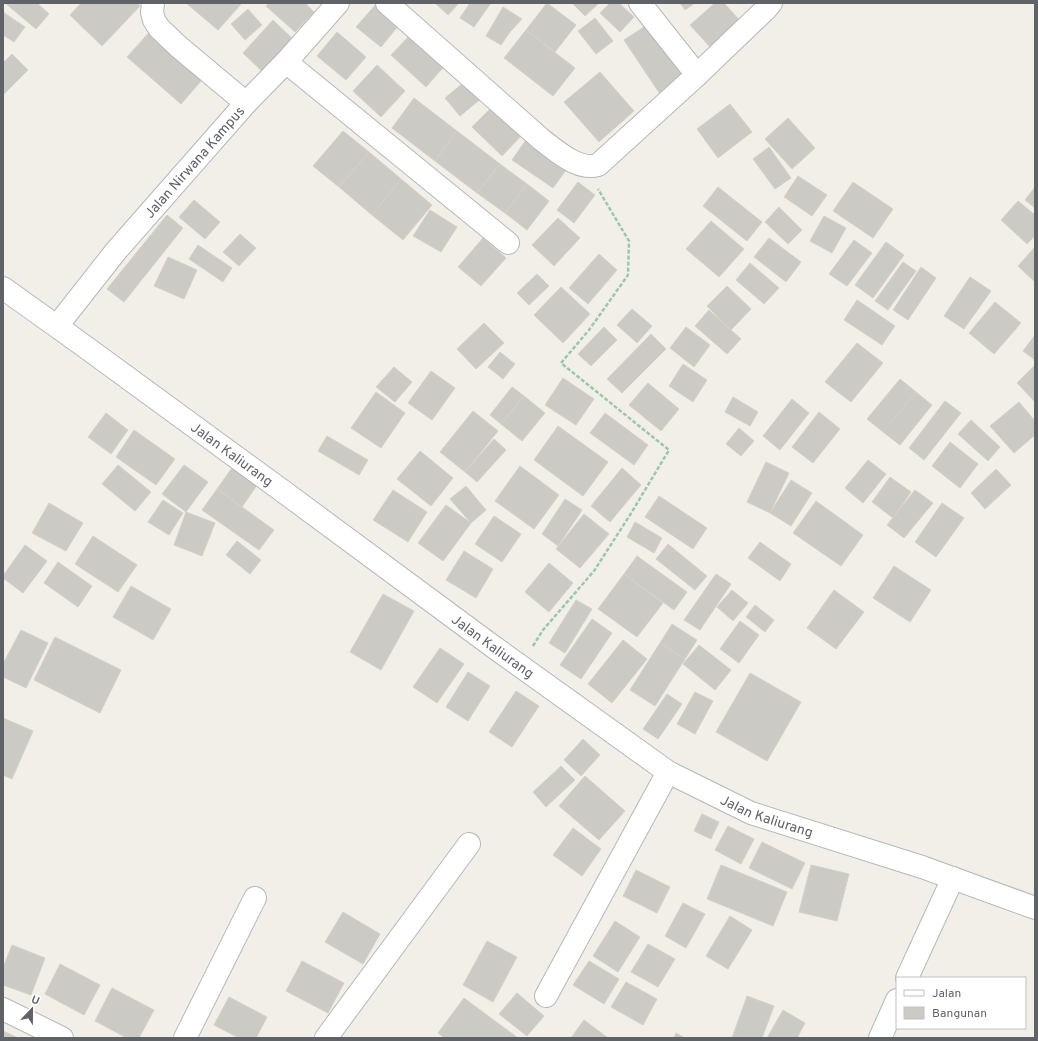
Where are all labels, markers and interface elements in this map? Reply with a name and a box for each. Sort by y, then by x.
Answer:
street label: Jalan Nirwana Kampus [142,103,249,222]
street label: Jalan Kaliurang [187,420,276,491]
street label: Jalan Kaliurang [448,612,537,683]
street label: Jalan Kaliurang [717,792,815,842]
legend [896,977,1026,1029]
text: Jalan [932,986,961,1002]
north arrow [12,989,52,1029]
text: U [29,993,42,1009]
text: Bangunan [932,1006,987,1022]

